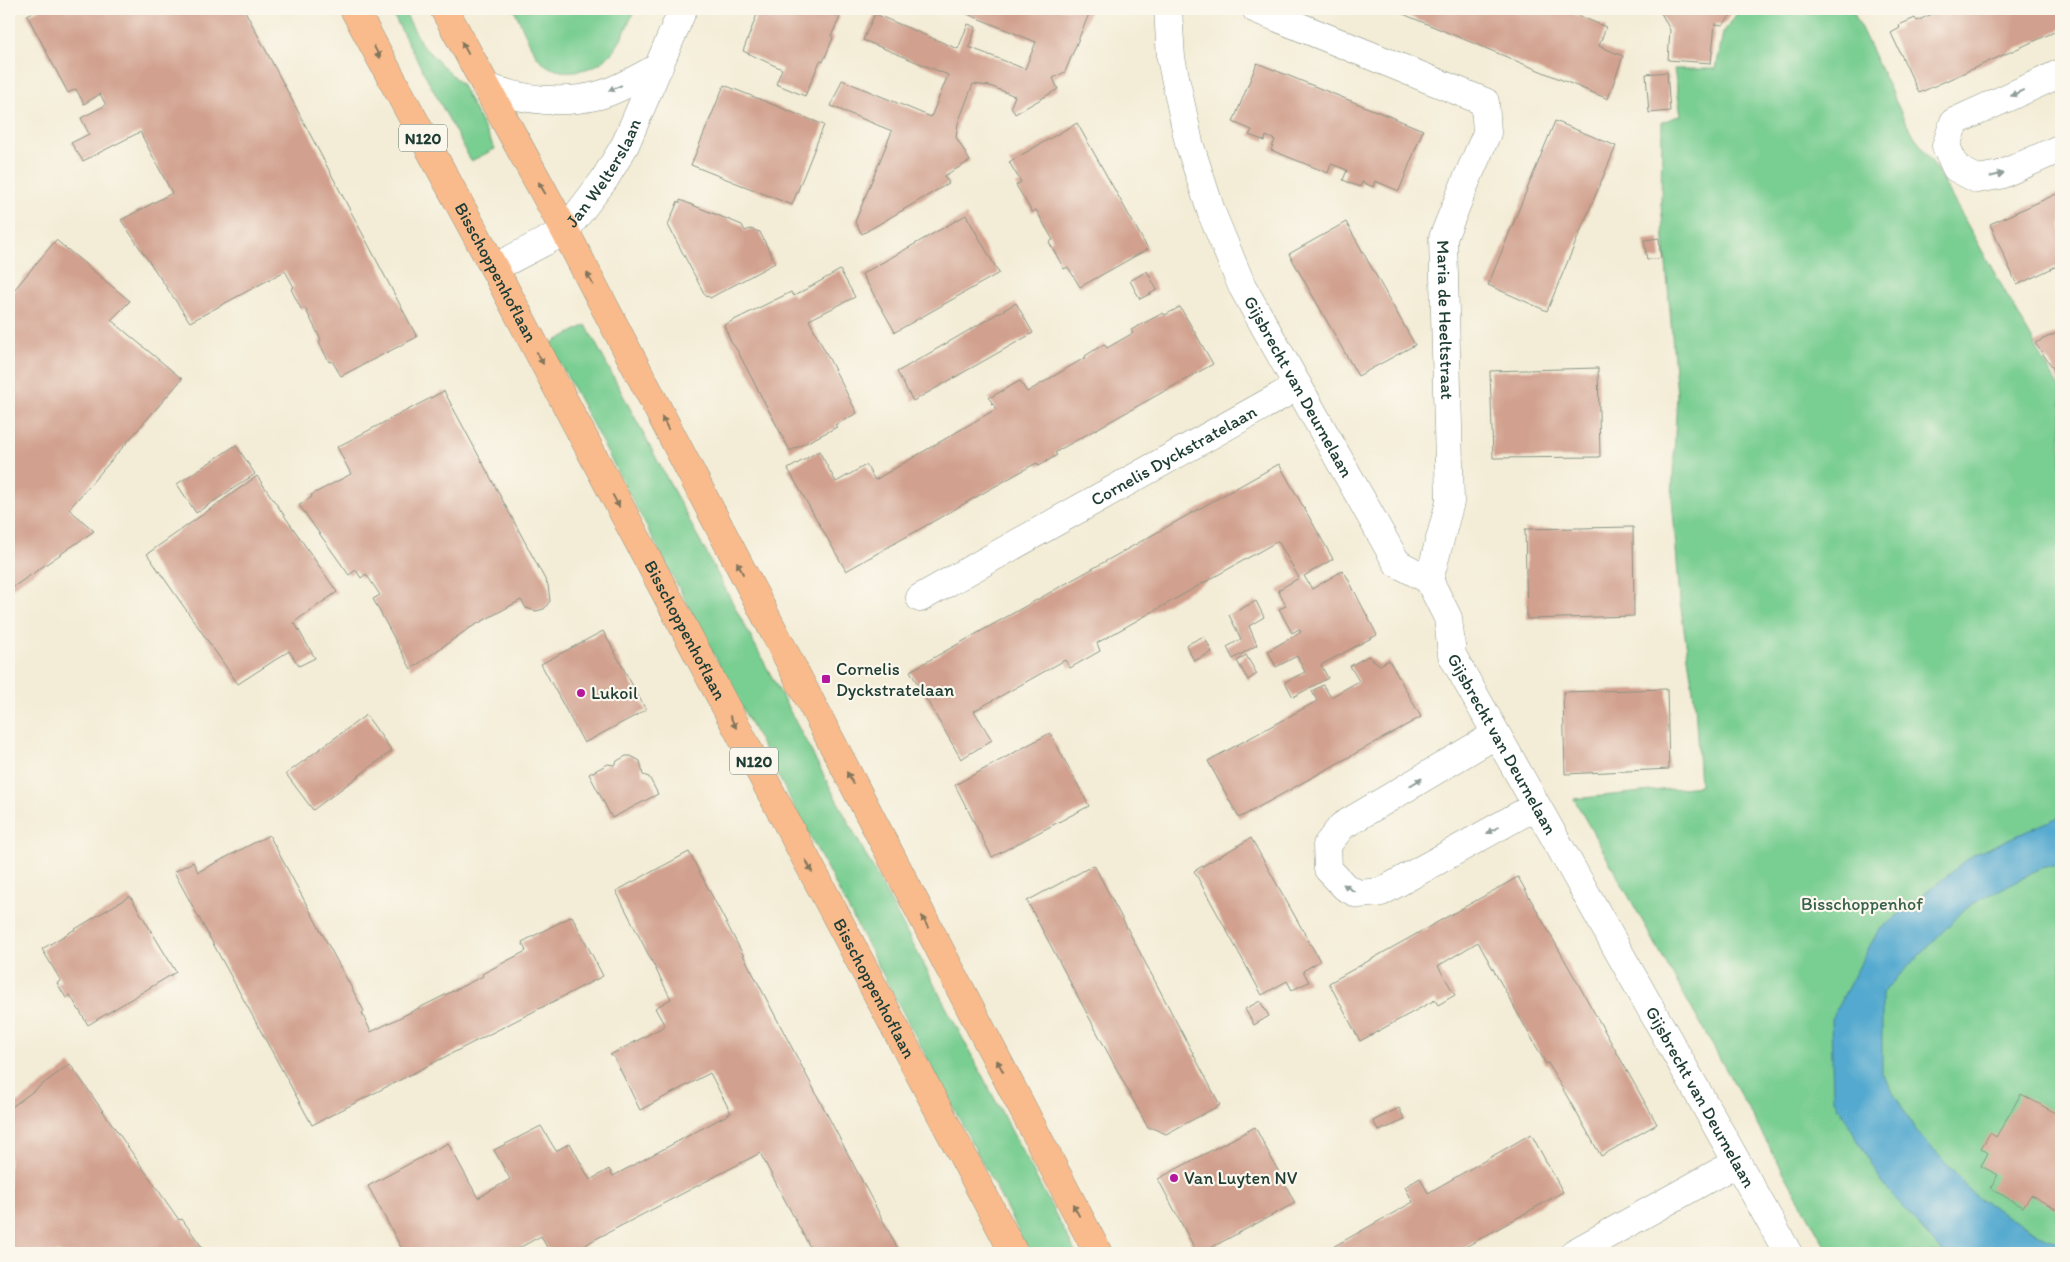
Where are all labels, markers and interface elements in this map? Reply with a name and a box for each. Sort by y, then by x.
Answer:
one-way arrow [461,40,469,55]
one-way arrow [373,44,381,59]
one-way arrow [608,85,622,93]
one-way arrow [2010,90,2024,98]
street label: Jan Welterslaan [561,115,646,232]
road number: N120 [399,125,447,152]
one-way arrow [1989,170,2004,178]
one-way arrow [537,182,546,195]
street label: Bisschoppenhoflaan [450,199,542,346]
street label: Maria de Heeltstraat [1432,240,1458,400]
one-way arrow [586,272,594,287]
street label: Gijsbrecht van Deurnelaan [1239,292,1358,481]
one-way arrow [536,351,545,364]
street label: Cornelis Dyckstratelaan [1087,400,1261,511]
one-way arrow [661,416,669,431]
one-way arrow [612,494,620,509]
street label: Bisschoppenhoflaan [639,557,731,704]
one-way arrow [736,560,744,575]
street label: Gijsbrecht van Deurnelaan [1442,649,1562,839]
place label: Cornelis Dyckstratelaan [836,658,954,701]
marker: Cornelis Dyckstratelaan [820,673,832,685]
place label: Lukoil [591,682,638,704]
marker: Lukoil [575,687,587,699]
one-way arrow [729,715,737,730]
road number: N120 [730,748,778,774]
one-way arrow [846,771,854,785]
one-way arrow [1409,777,1423,786]
one-way arrow [1486,825,1500,834]
one-way arrow [805,859,813,873]
one-way arrow [1342,883,1355,893]
park label: Bisschoppenhof [1801,893,1923,915]
street label: Bisschoppenhoflaan [828,915,920,1062]
one-way arrow [921,915,929,929]
street label: Gijsbrecht van Deurnelaan [1641,1002,1760,1192]
one-way arrow [996,1059,1004,1074]
place label: Van Luyten NV [1184,1167,1298,1189]
marker: Van Luyten NV [1168,1172,1180,1184]
one-way arrow [1072,1203,1080,1217]

